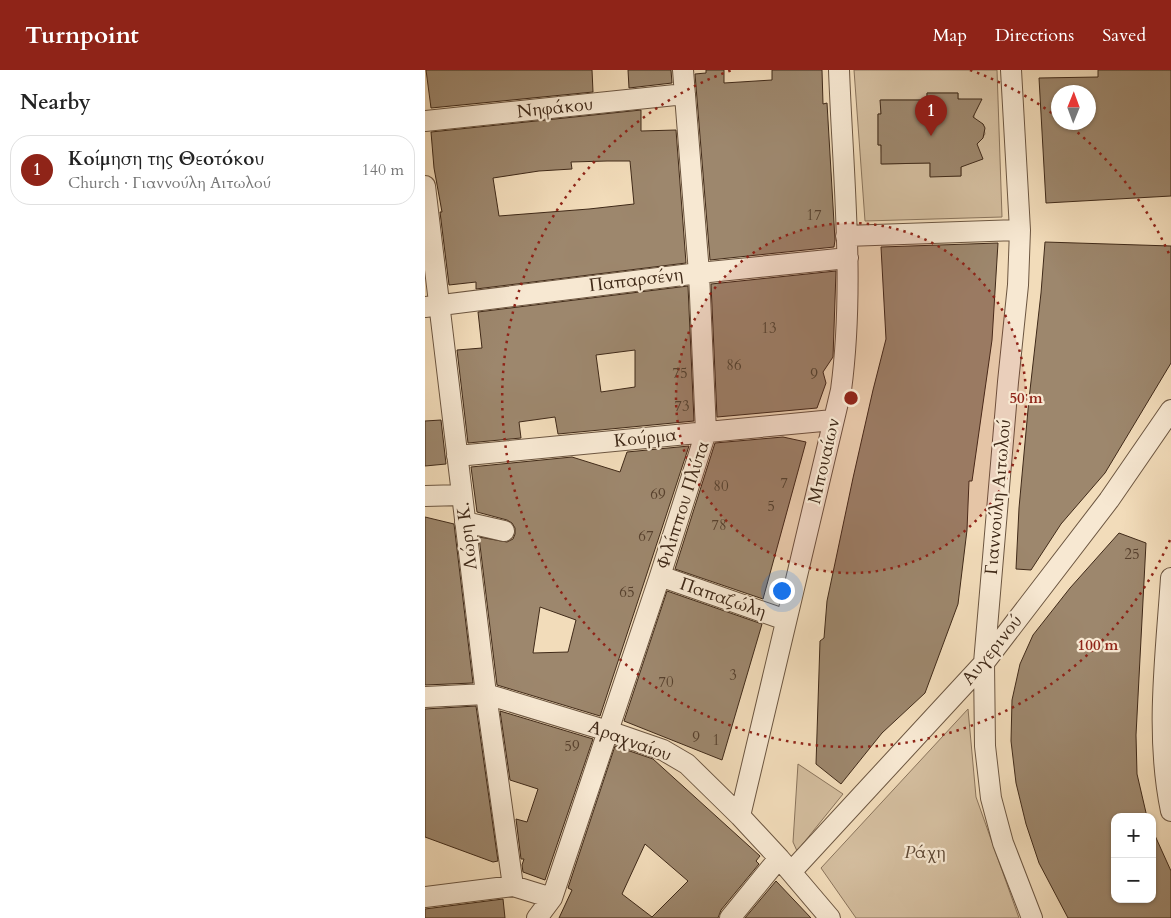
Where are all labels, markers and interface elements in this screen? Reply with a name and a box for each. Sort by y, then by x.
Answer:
text: Turnpoint [25,19,139,52]
text: Map [933,23,967,48]
text: Directions [995,23,1074,48]
text: Saved [1102,23,1146,48]
north arrow [1051,85,1096,130]
text: Nearby [20,88,91,117]
street label: Νηφάκου [516,92,594,124]
pin: 1 [915,95,947,136]
text: Κοίμηση της Θεοτόκου [68,146,264,172]
text: 1 [33,159,41,181]
text: 140 m [362,159,404,181]
text: Church · Γιαννούλη Αιτωλού [68,172,271,194]
house number: 17 [806,205,822,225]
street label: Παπαρσένη [588,262,684,298]
house number: 13 [761,318,777,338]
house number: 86 [726,355,742,375]
house number: 75 [672,363,688,383]
house number: 9 [810,364,818,384]
text: 50 m [1009,388,1043,408]
centre of rings [842,389,860,407]
house number: 73 [674,396,690,416]
street label: Μπουαίων [802,416,846,506]
street label: Γιαννούλη Αιτωλού [979,418,1017,576]
street label: Κούρμα [613,422,678,454]
street label: Φιλίππου Πλύτα [651,438,715,572]
house number: 7 [780,473,788,493]
house number: 80 [713,476,729,496]
house number: 69 [650,484,666,504]
house number: 5 [767,496,775,516]
street label: Λώρη Κ. [450,500,484,572]
house number: 78 [711,515,727,535]
house number: 67 [638,526,654,546]
house number: 25 [1124,544,1140,564]
street label: Παπαζώλη [676,572,770,624]
your location [769,578,795,604]
house number: 65 [619,582,635,602]
street label: Αυγερινού [956,610,1028,690]
text: 100 m [1078,635,1119,655]
house number: 3 [729,665,737,685]
house number: 70 [658,672,674,692]
street label: Αραχναίου [585,714,675,768]
house number: 9 [692,727,700,747]
house number: 1 [712,730,720,750]
house number: 59 [564,736,580,756]
map controls [1111,813,1156,903]
button: + [1111,813,1156,858]
park label: Ράχη [904,840,946,865]
button: − [1111,858,1156,903]

